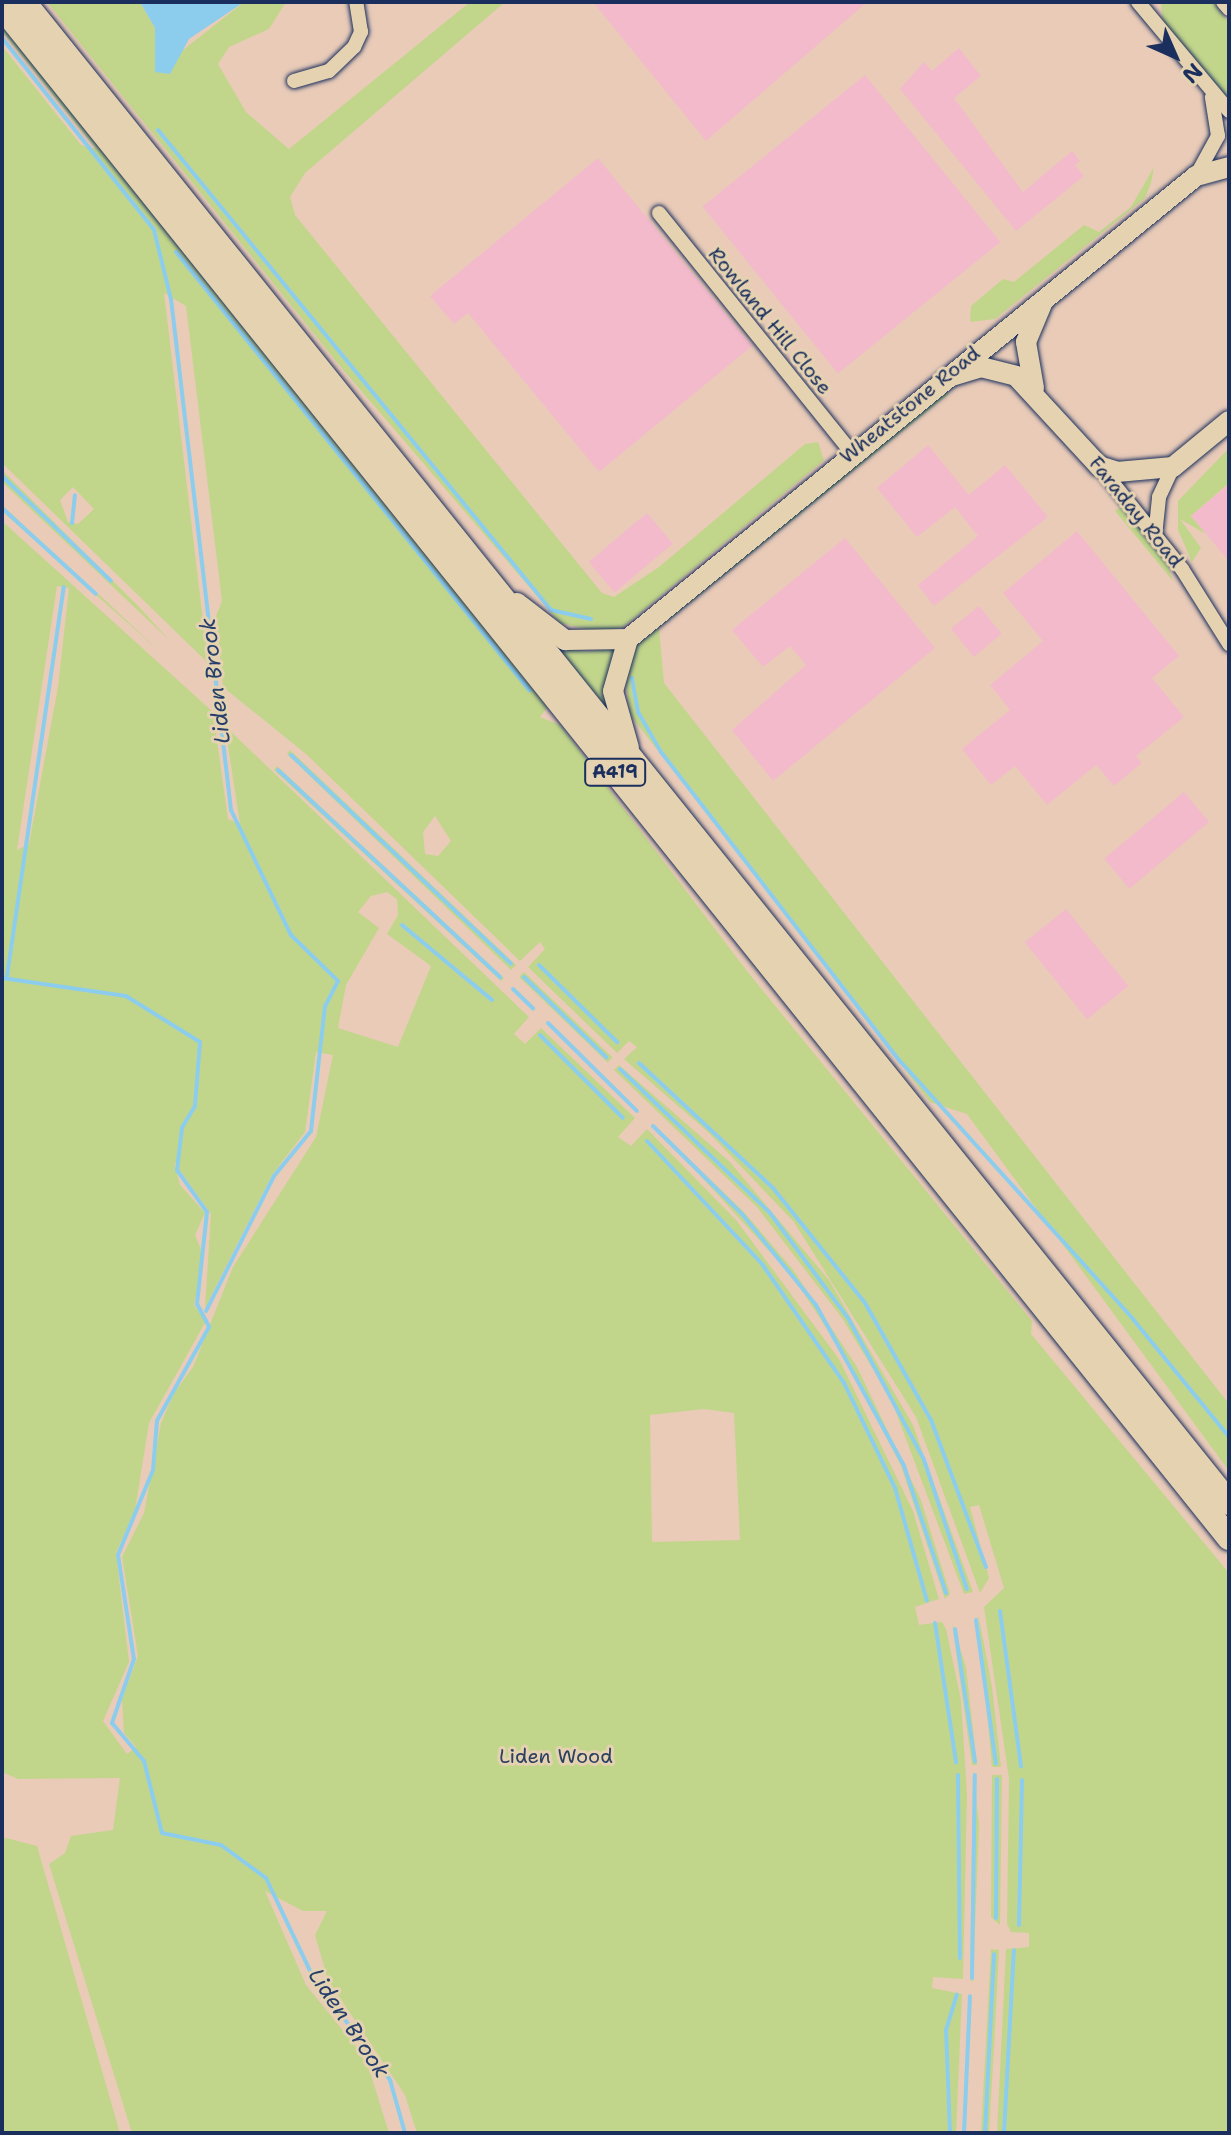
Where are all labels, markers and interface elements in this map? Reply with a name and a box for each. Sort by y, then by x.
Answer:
north arrow [1135,16,1215,96]
text: N [1176,57,1209,90]
street label: Rowland Hill Close [703,243,837,399]
street label: Wheatstone Road [835,341,985,469]
street label: Faraday Road [1084,452,1188,572]
water label: Liden Brook [194,616,236,746]
road number: A419 [583,758,647,786]
park label: Liden Wood [499,1744,613,1768]
water label: Liden Brook [303,1963,395,2083]

